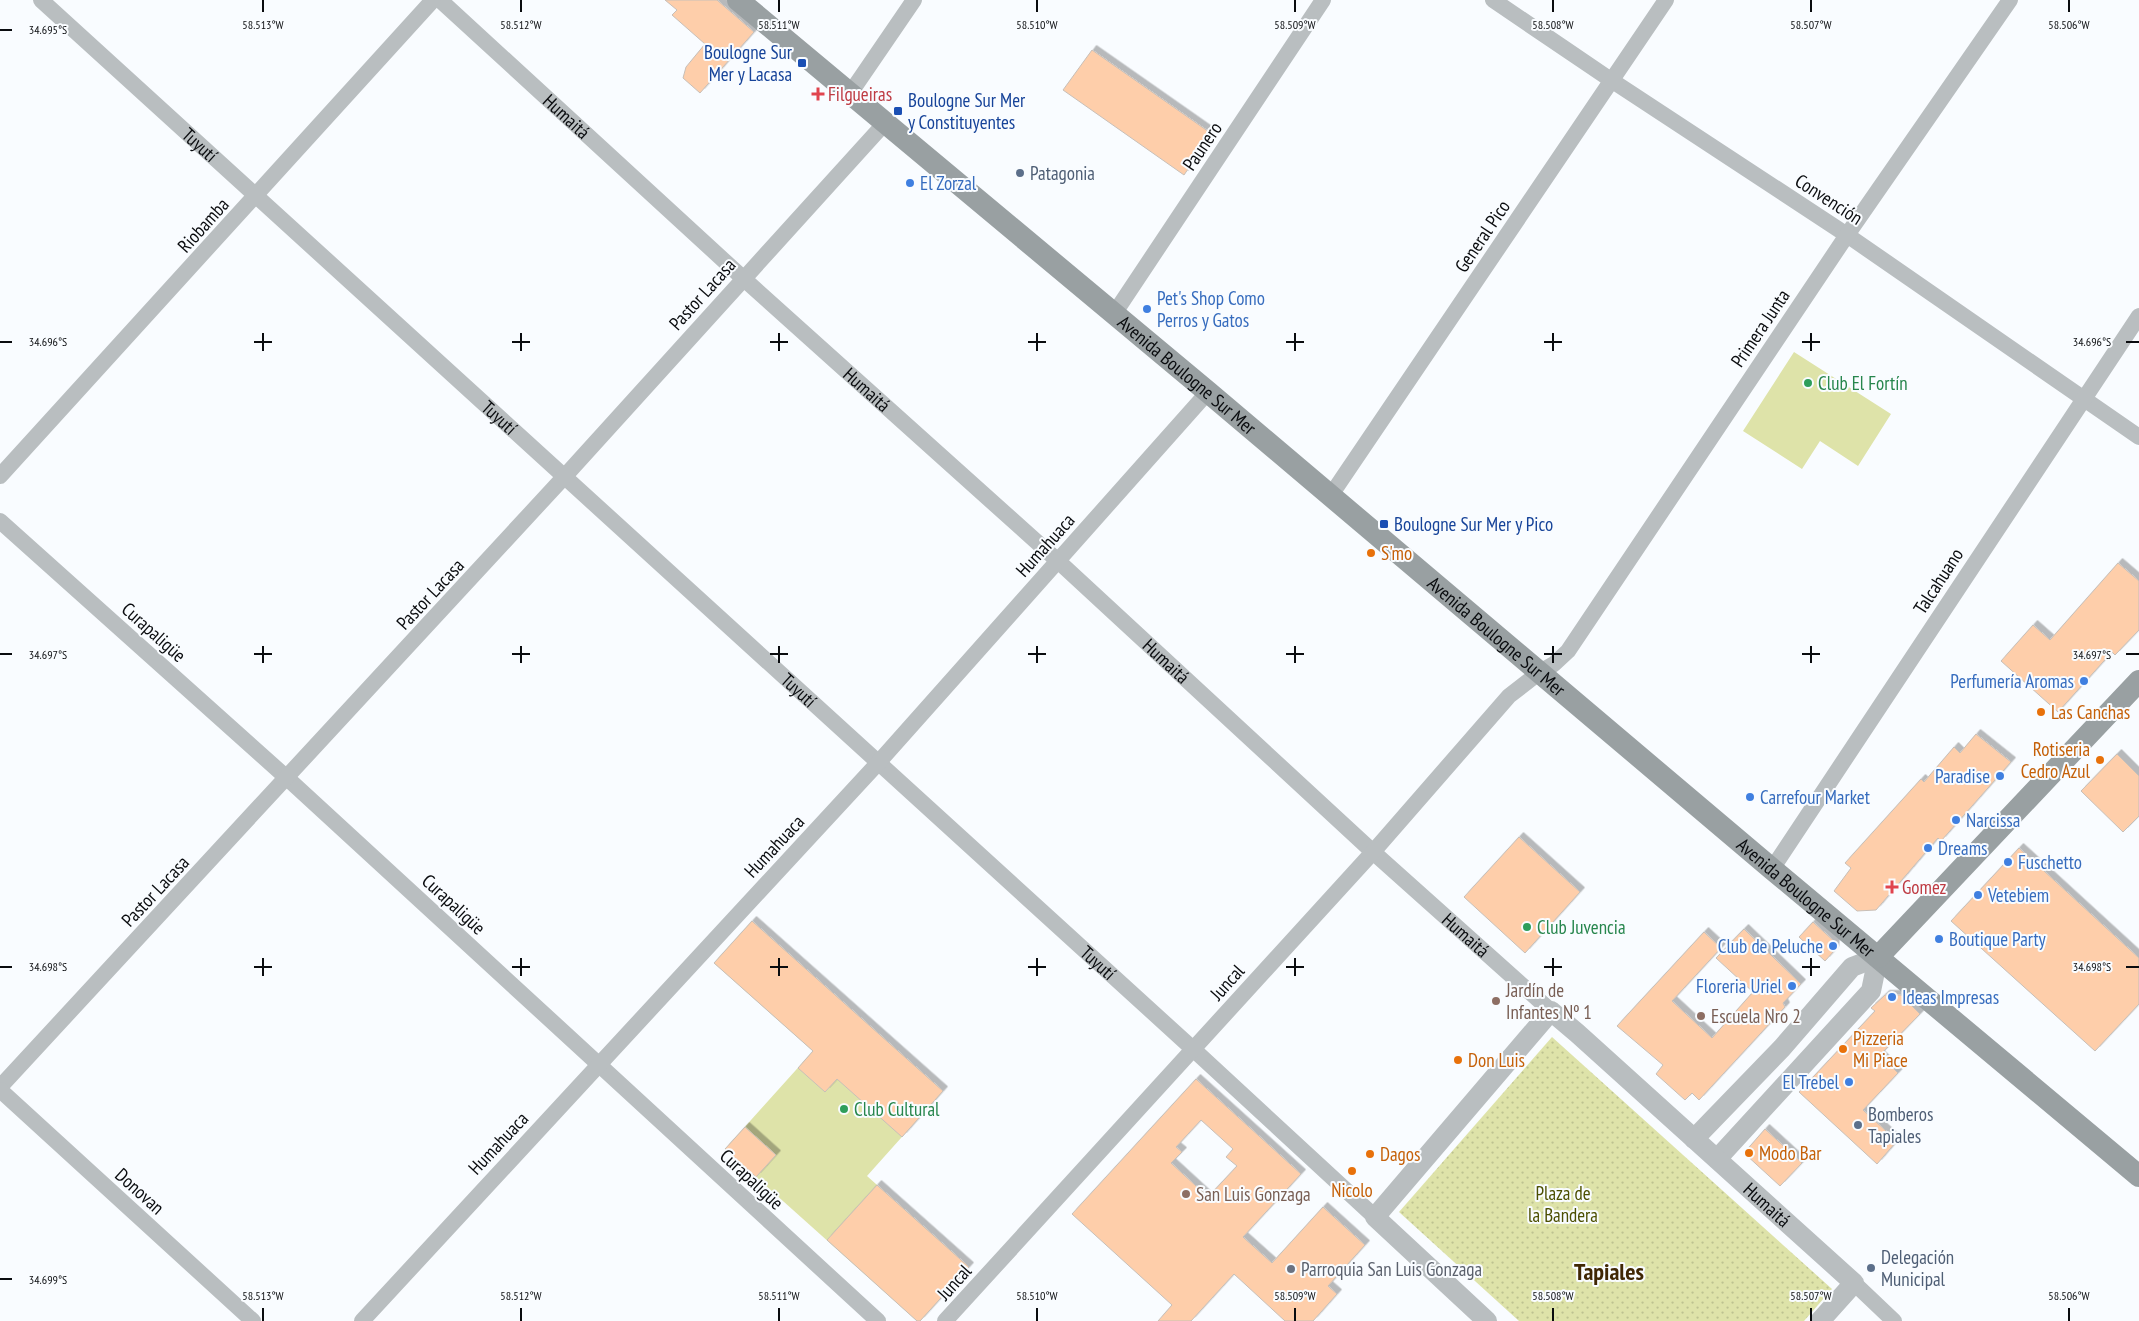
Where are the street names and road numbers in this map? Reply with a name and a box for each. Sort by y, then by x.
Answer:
street label: Humaitá [538,89,595,144]
street label: Paunero [1177,117,1227,175]
street label: Tuyutí [177,122,223,167]
street label: Convención [1791,168,1867,230]
street label: Riobamba [172,193,234,257]
street label: General Pico [1449,195,1515,277]
street label: Pastor Lacasa [664,253,740,335]
street label: Primera Junta [1725,285,1795,371]
street label: Avenida Boulogne Sur Mer [1113,310,1262,440]
street label: Humaitá [838,362,896,417]
street label: Tuyutí [477,395,522,440]
street label: Humahuaca [1010,508,1080,582]
street label: Talcahuano [1908,543,1968,619]
street label: Pastor Lacasa [391,554,469,634]
street label: Avenida Boulogne Sur Mer [1423,571,1571,702]
street label: Curapaligüe [117,597,191,667]
street label: Humaitá [1138,633,1195,689]
street label: Tuyutí [776,668,822,712]
street label: Humahuaca [739,810,809,882]
street label: Avenida Boulogne Sur Mer [1732,832,1881,963]
street label: Pastor Lacasa [116,851,194,931]
street label: Curapaligüe [417,869,491,940]
street label: Humaitá [1437,908,1494,962]
street label: Tuyutí [1075,940,1121,985]
street label: Juncal [1204,959,1250,1006]
street label: Humahuaca [463,1107,533,1179]
street label: Curapaligüe [715,1144,789,1215]
street label: Donovan [110,1163,170,1219]
street label: Humaitá [1739,1177,1796,1232]
street label: Juncal [931,1259,977,1306]

